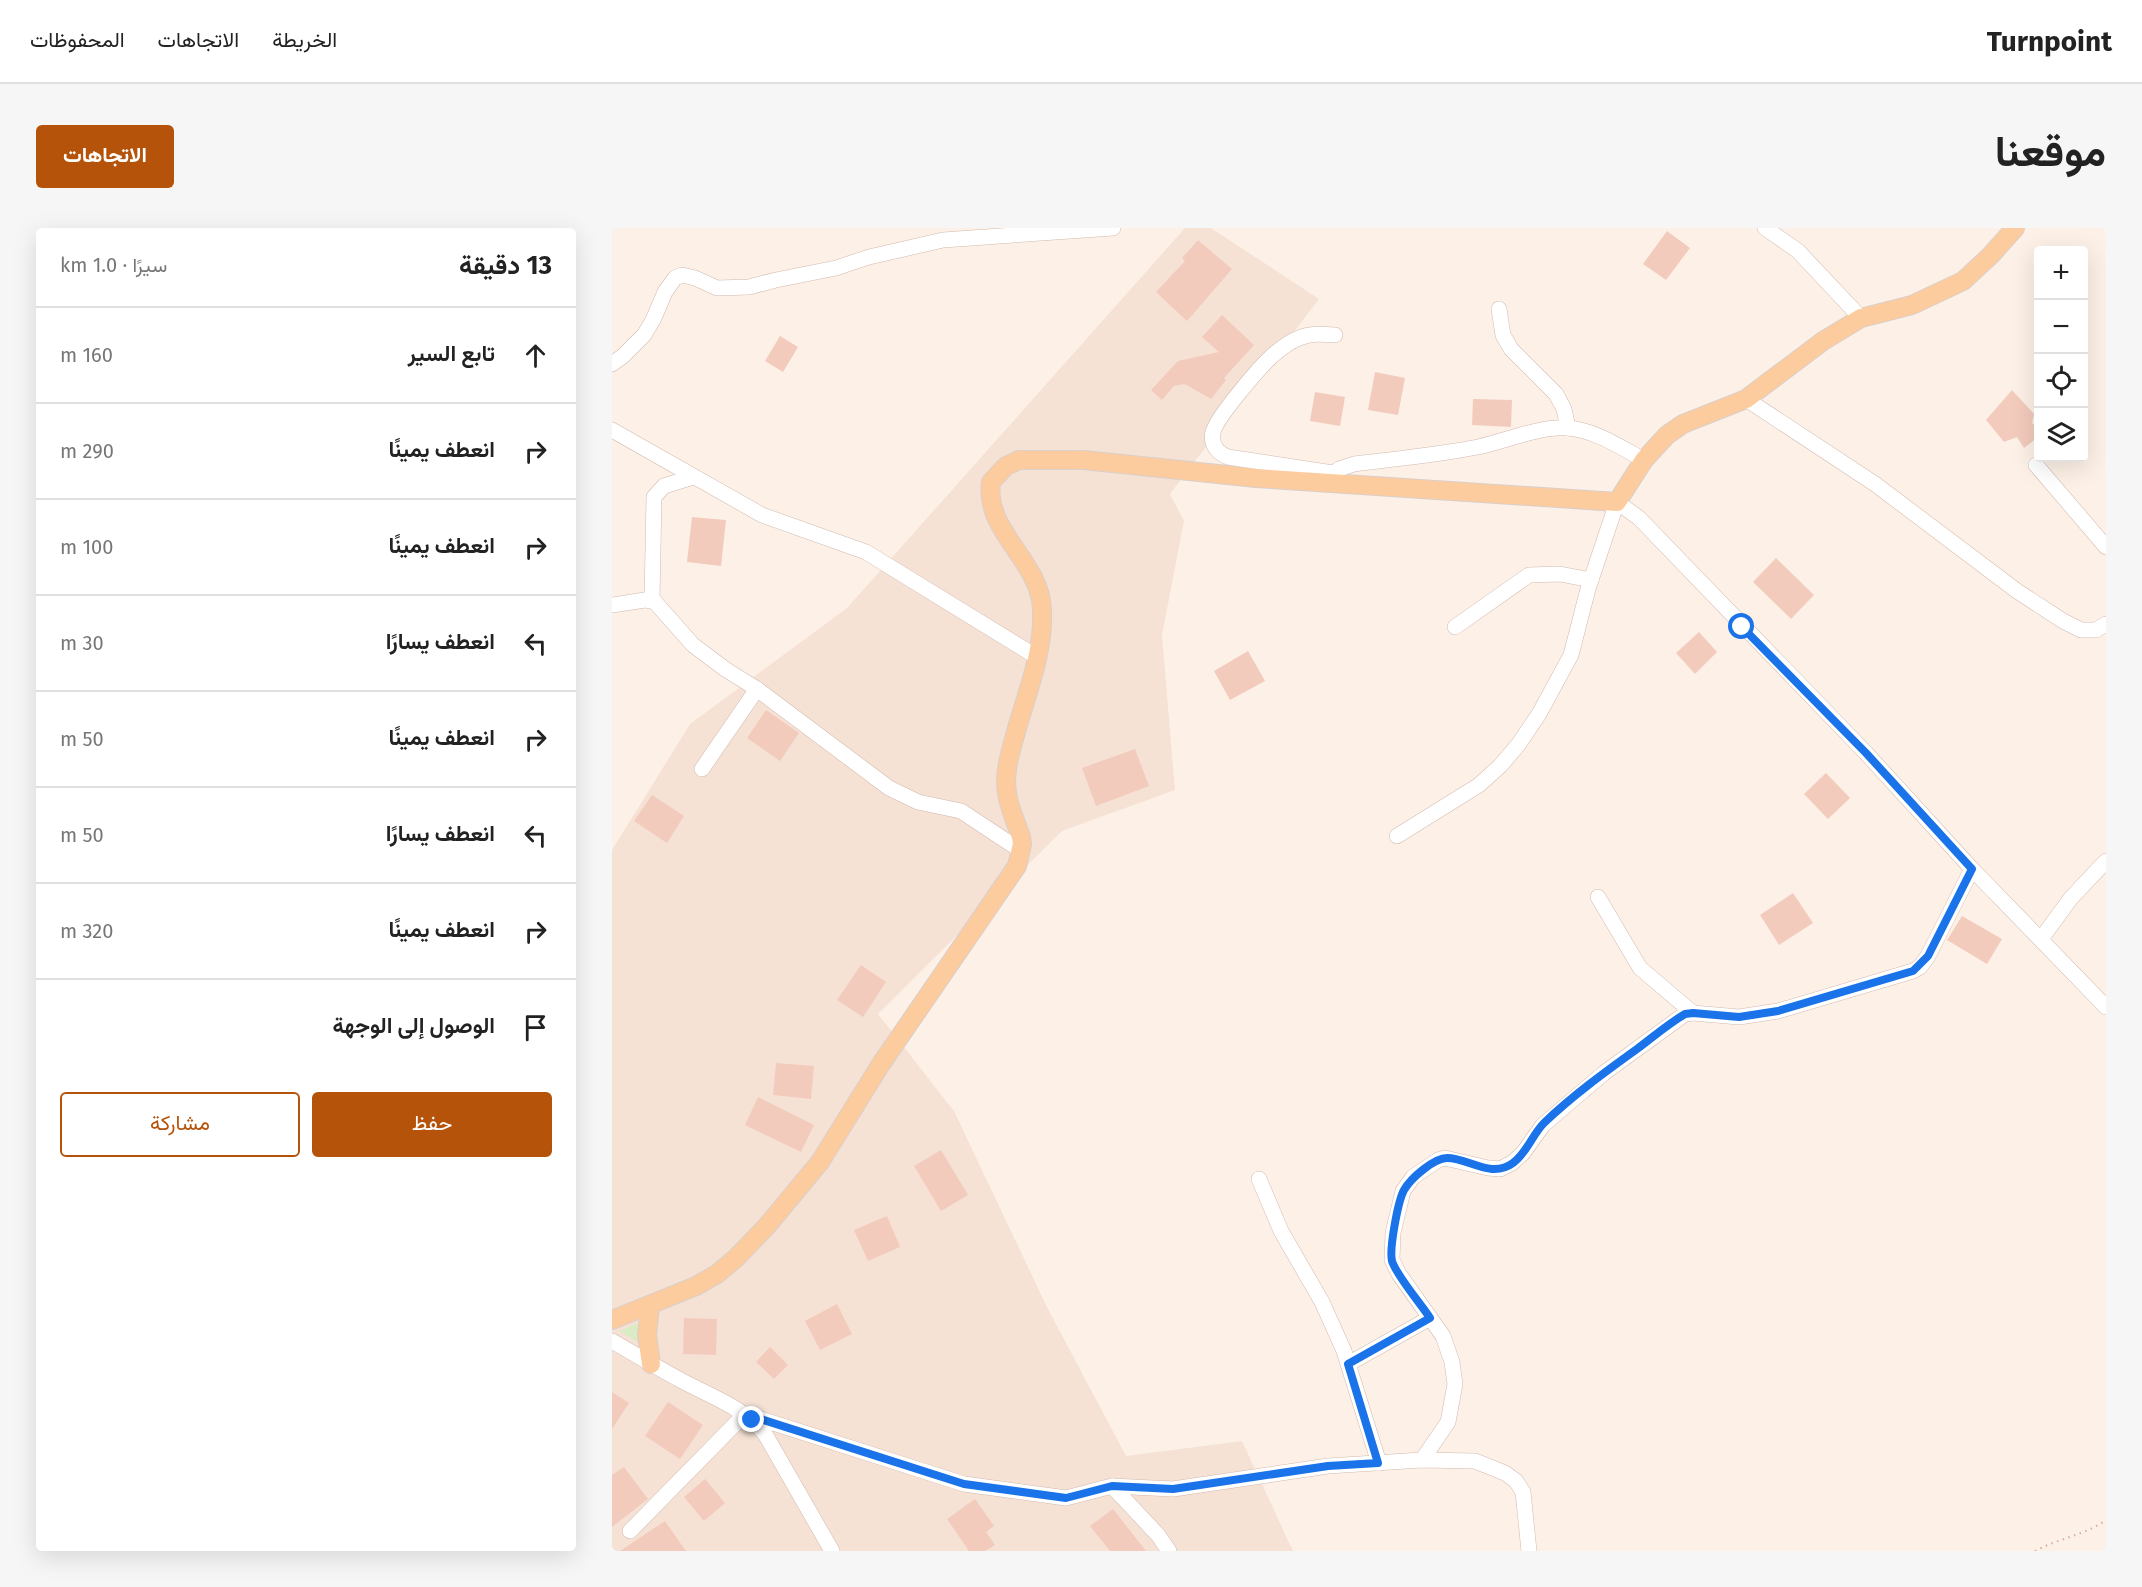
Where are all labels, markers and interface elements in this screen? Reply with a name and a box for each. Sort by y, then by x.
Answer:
text: Turnpoint [1987,25,2112,58]
text: المحفوظات [30,27,125,53]
text: الاتجاهات [158,27,239,53]
text: الخريطة [272,27,337,53]
button: الاتجاهات [36,125,174,188]
text: موقعنا [1995,127,2106,177]
map controls [2034,246,2088,462]
button: + [2034,246,2088,300]
text: 13 دقيقة [459,250,552,281]
text: سيرًا · 1.0 km [60,253,167,277]
button: − [2034,300,2088,354]
icon: ahead [519,339,552,372]
text: تابع السير [408,340,495,367]
text: 160 m [60,343,113,367]
button: locate [2034,354,2088,408]
button: layers [2034,408,2088,462]
icon: right [519,435,552,468]
text: انعطف يمينًا [388,436,495,463]
text: 290 m [60,439,114,463]
icon: right [519,531,552,564]
text: انعطف يمينًا [388,532,495,559]
text: 100 m [60,535,113,559]
route start [1728,613,1754,639]
icon: left [519,627,552,660]
text: انعطف يسارًا [386,628,495,655]
text: 30 m [60,631,104,655]
icon: right [519,723,552,756]
text: انعطف يمينًا [388,724,495,751]
text: 50 m [60,727,104,751]
icon: left [519,819,552,852]
text: انعطف يسارًا [386,820,495,847]
text: 50 m [60,823,104,847]
icon: right [519,915,552,948]
text: انعطف يمينًا [388,916,495,943]
text: 320 m [60,919,113,943]
icon: arrive [519,1011,552,1044]
text: الوصول إلى الوجهة [332,1012,495,1039]
button: مشاركة [60,1092,300,1157]
button: حفظ [312,1092,552,1157]
route end [738,1406,764,1432]

